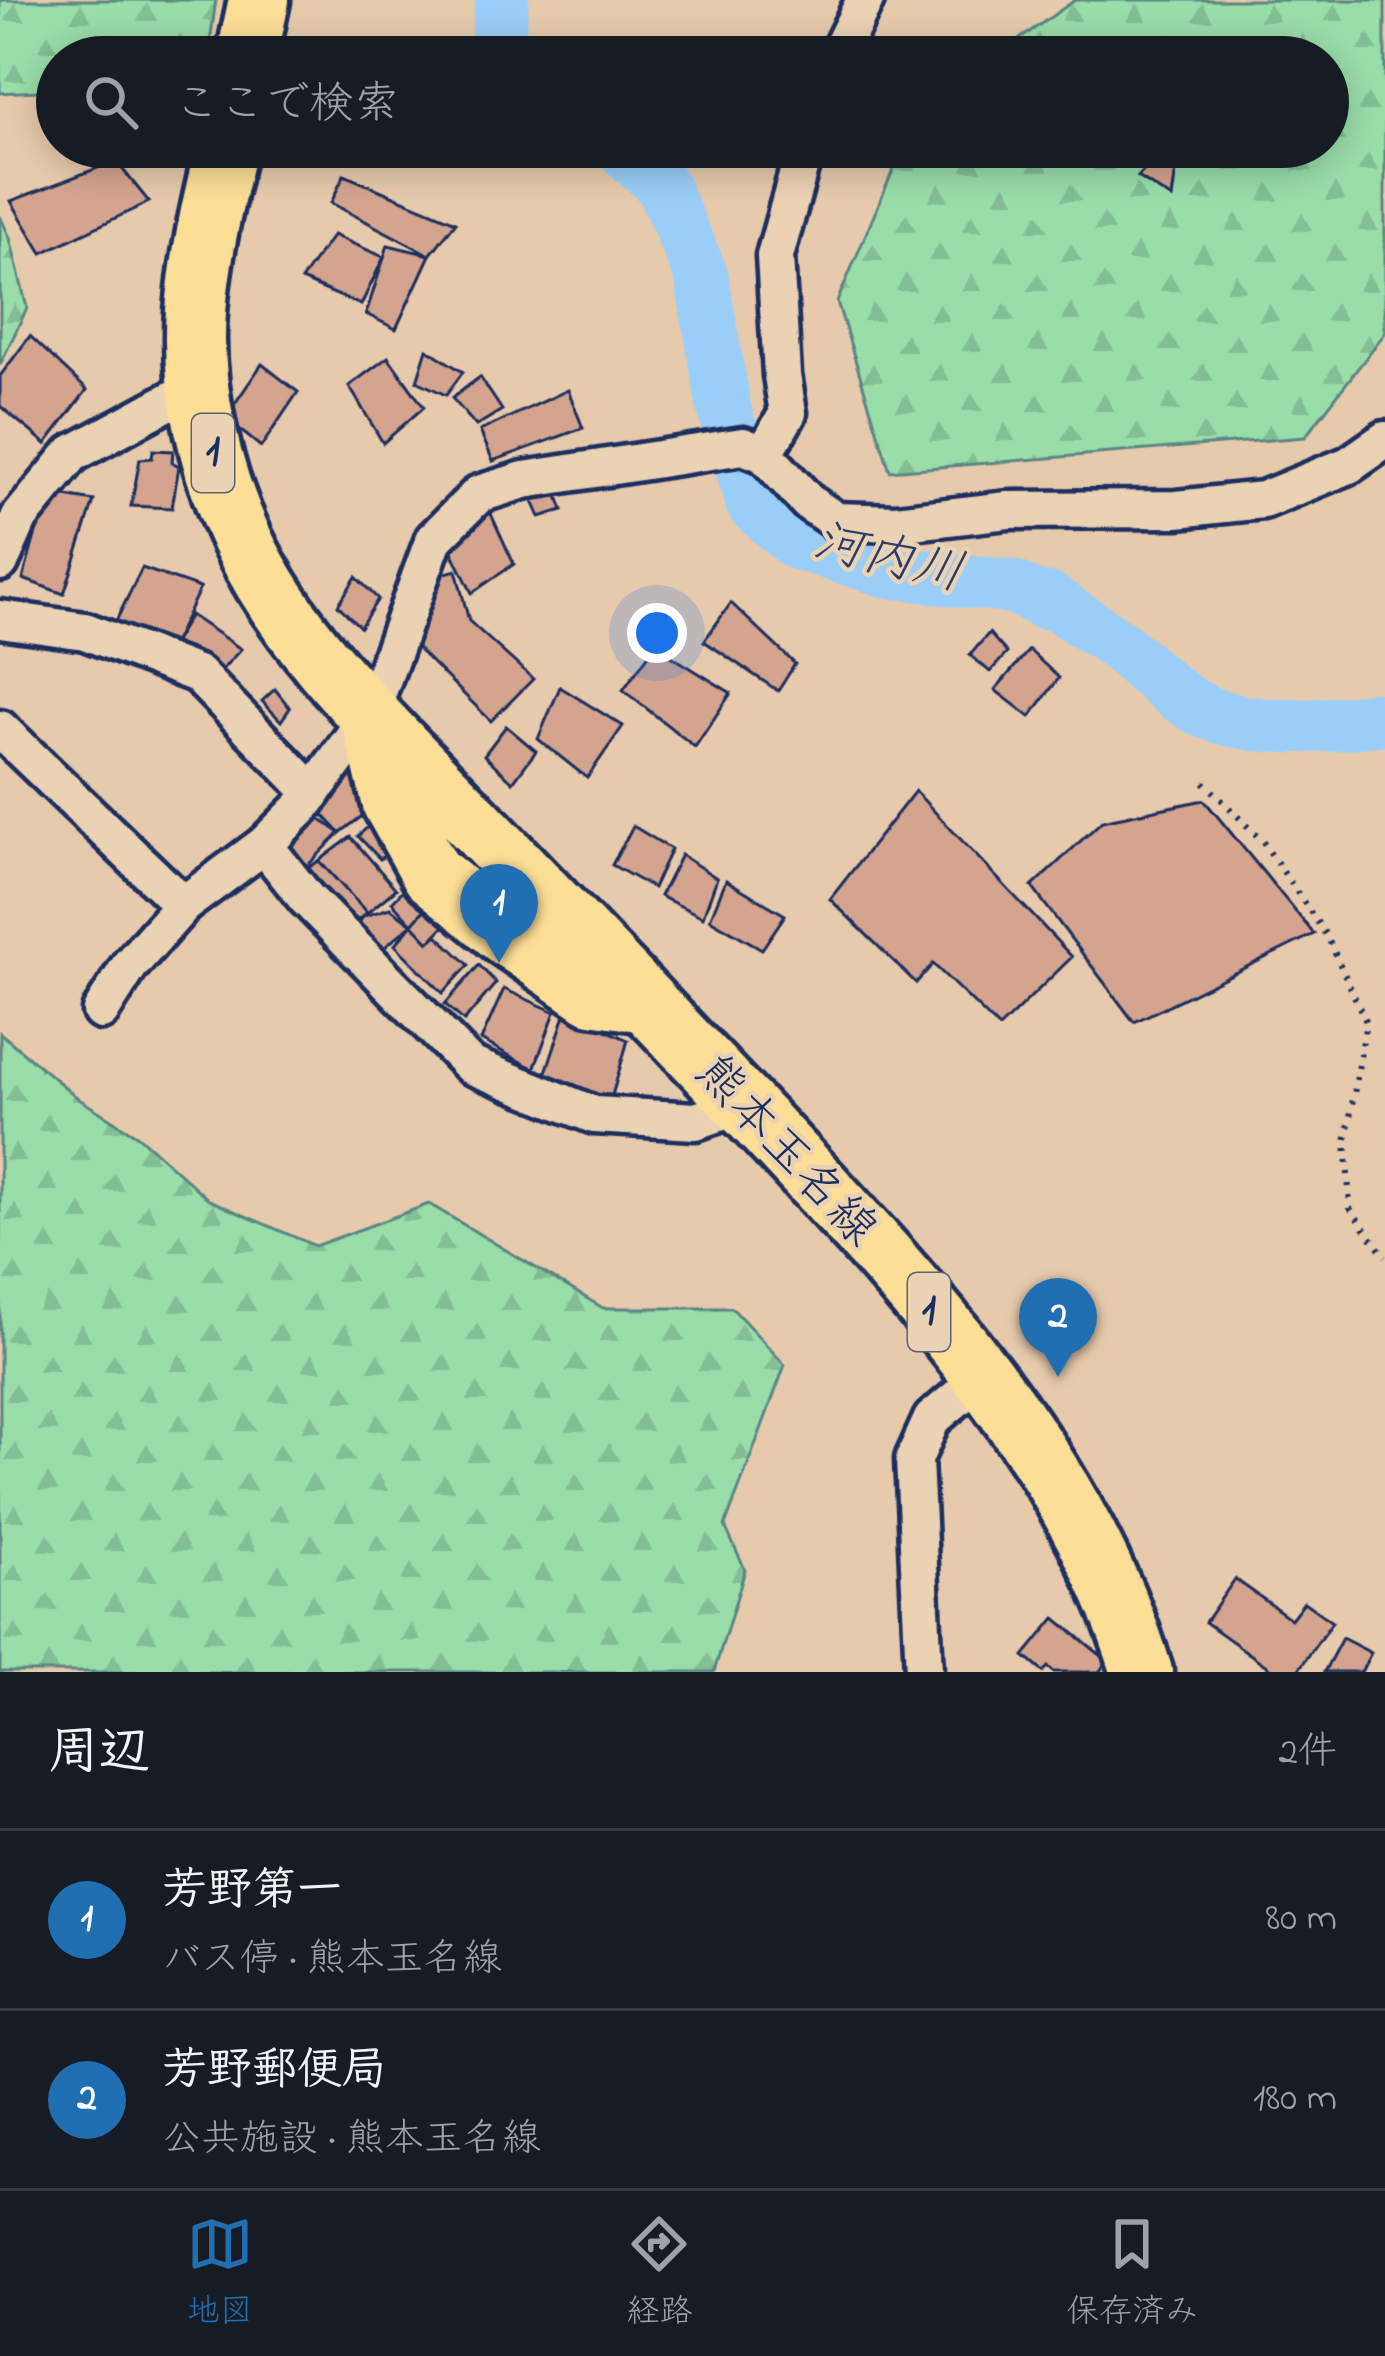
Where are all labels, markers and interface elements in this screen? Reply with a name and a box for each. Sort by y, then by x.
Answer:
search box [36,36,1349,168]
icon: search [78,69,144,135]
text: ここで検索 [174,73,399,139]
road number: 1 [192,414,234,492]
water label: 河内川 [805,506,971,614]
your location [627,603,687,663]
pin: 1 [460,864,538,963]
street label: 熊本玉名線 [678,1040,892,1264]
road number: 1 [908,1273,950,1351]
pin: 2 [1019,1278,1097,1377]
text: 周辺 [48,1717,150,1792]
text: 2件 [1279,1725,1337,1782]
text: 芳野第一 [162,1859,342,1925]
text: 1 [81,1891,93,1948]
text: 80 m [1266,1891,1337,1948]
text: バス停 · 熊本玉名線 [162,1932,502,1989]
text: 芳野郵便局 [162,2039,387,2105]
text: 2 [77,2071,97,2128]
text: 180 m [1253,2071,1337,2128]
text: 公共施設 · 熊本玉名線 [162,2112,541,2169]
tab: 地図 [187,2211,253,2337]
tab: 経路 [626,2211,692,2337]
tab: 保存済み [1066,2211,1198,2337]

